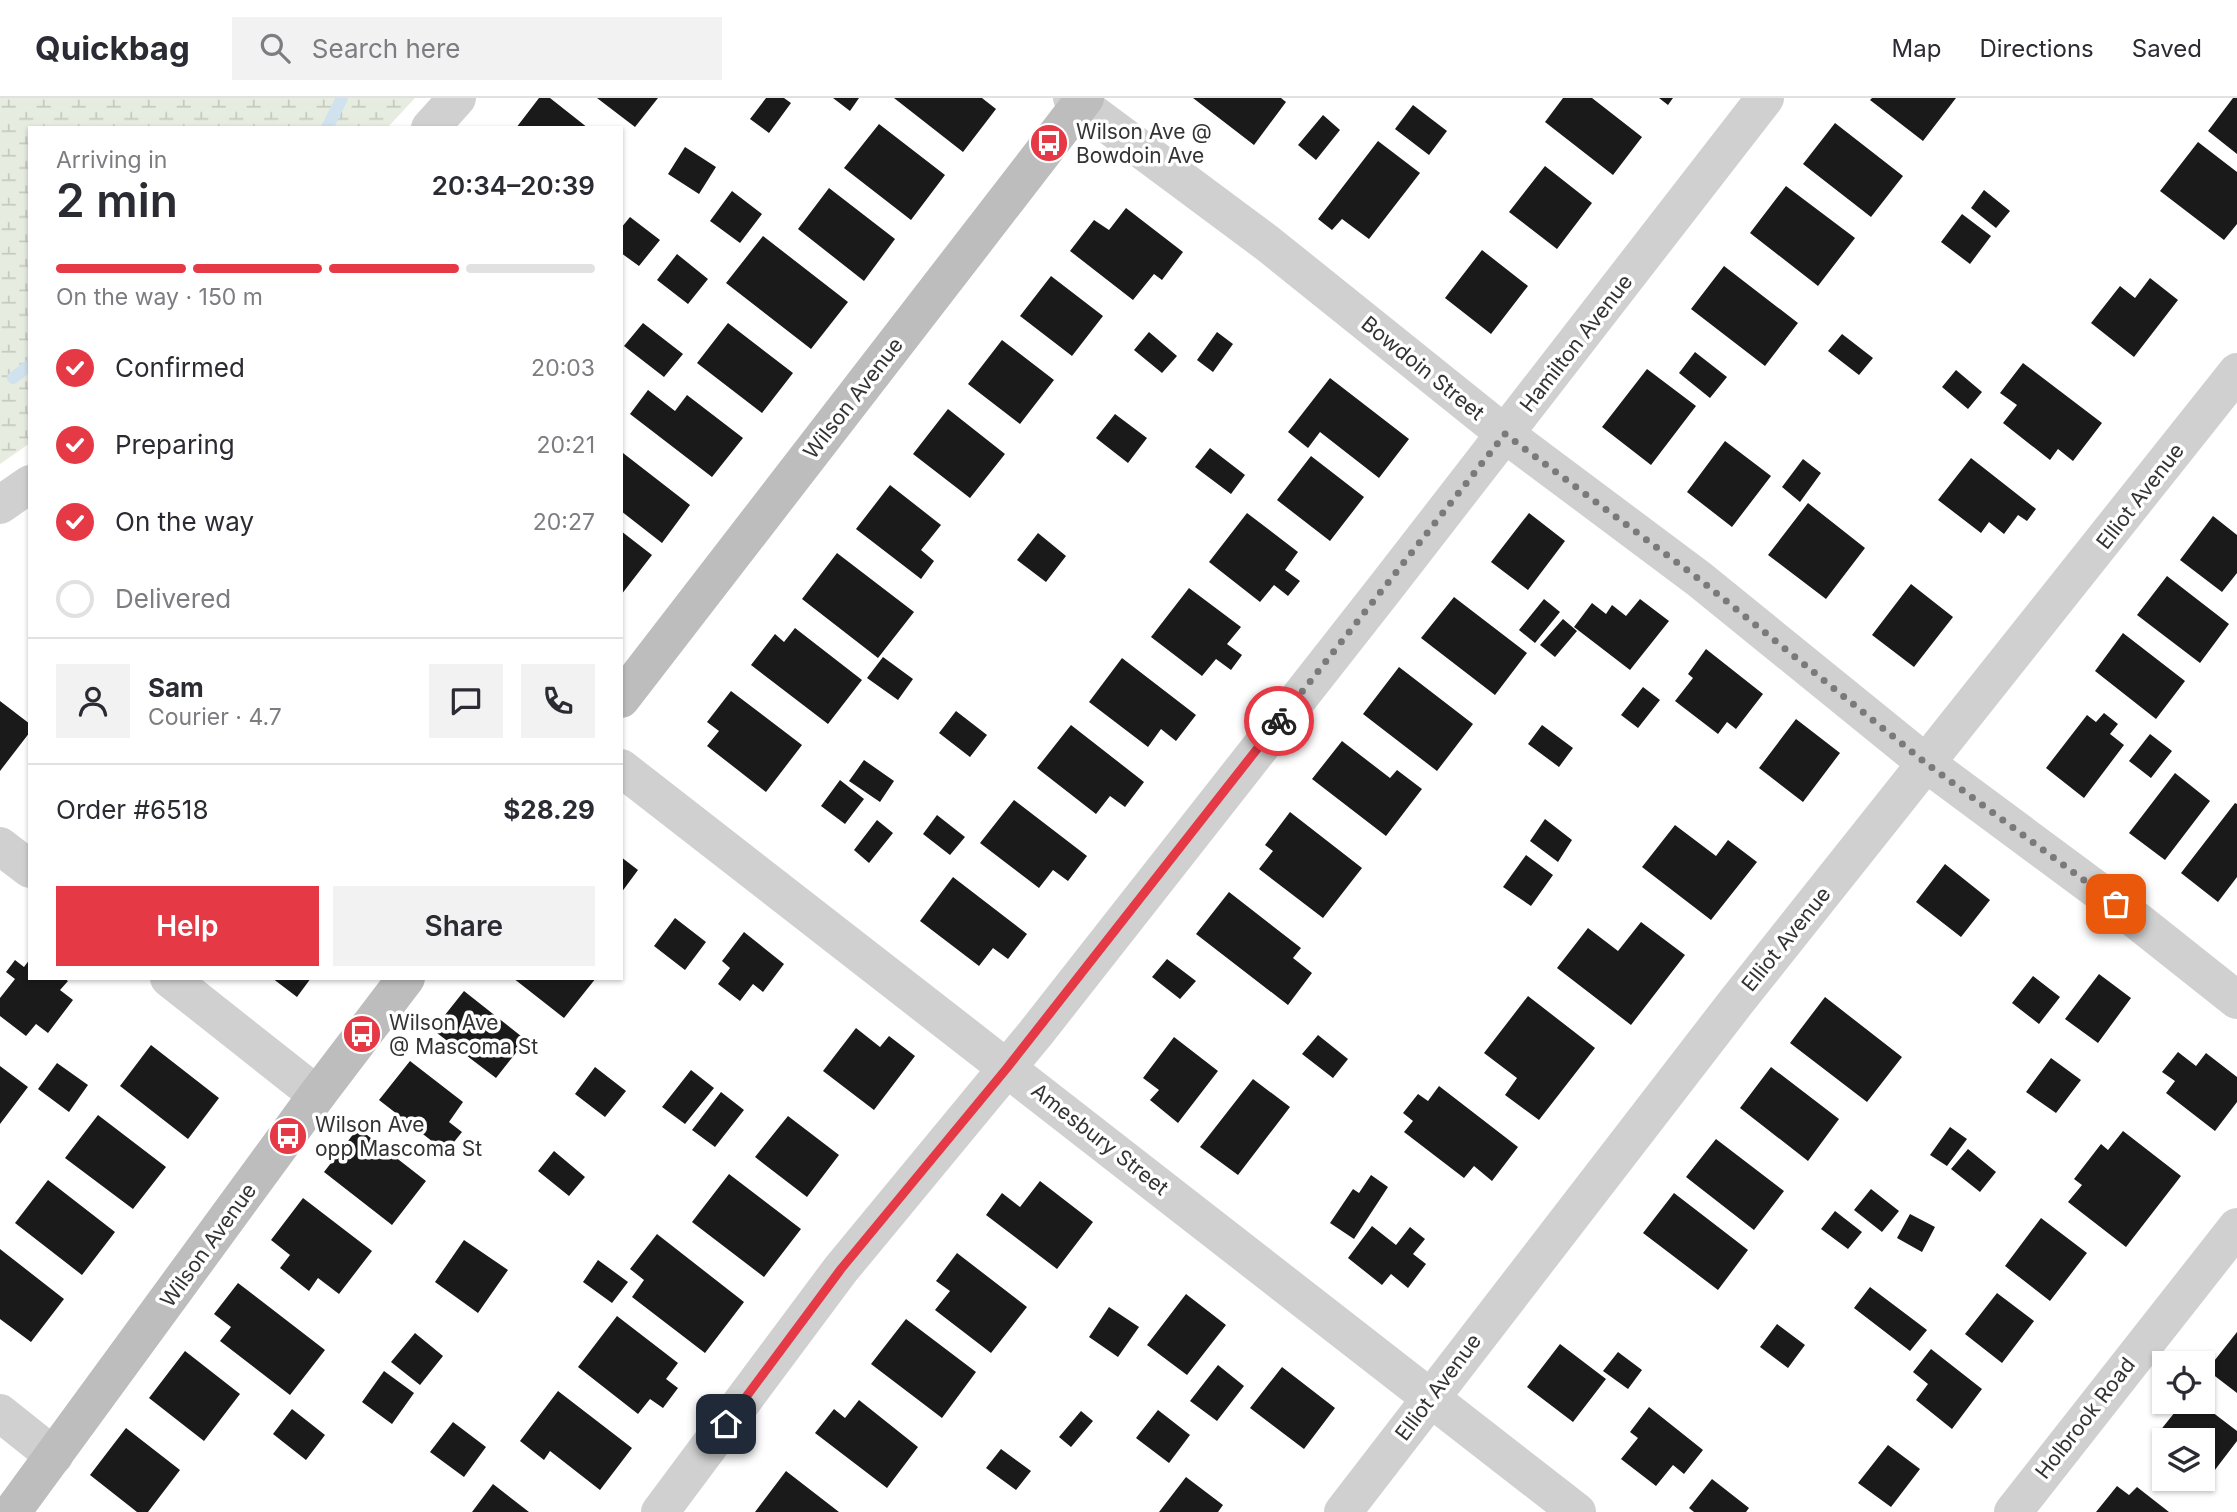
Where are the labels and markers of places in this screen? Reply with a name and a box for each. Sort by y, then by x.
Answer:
place label: Wilson Ave @ Bowdoin Ave [1076,119,1212,168]
bus stop icon: Wilson Ave @ Bowdoin Ave [1028,122,1070,164]
pin [2086,874,2146,934]
place label: Wilson Ave @ Mascoma St [389,1010,538,1059]
bus stop icon: Wilson Ave @ Mascoma St [341,1013,383,1055]
place label: Wilson Ave opp Mascoma St [315,1112,482,1161]
bus stop icon: Wilson Ave opp Mascoma St [267,1115,309,1157]
pin [696,1394,756,1454]

